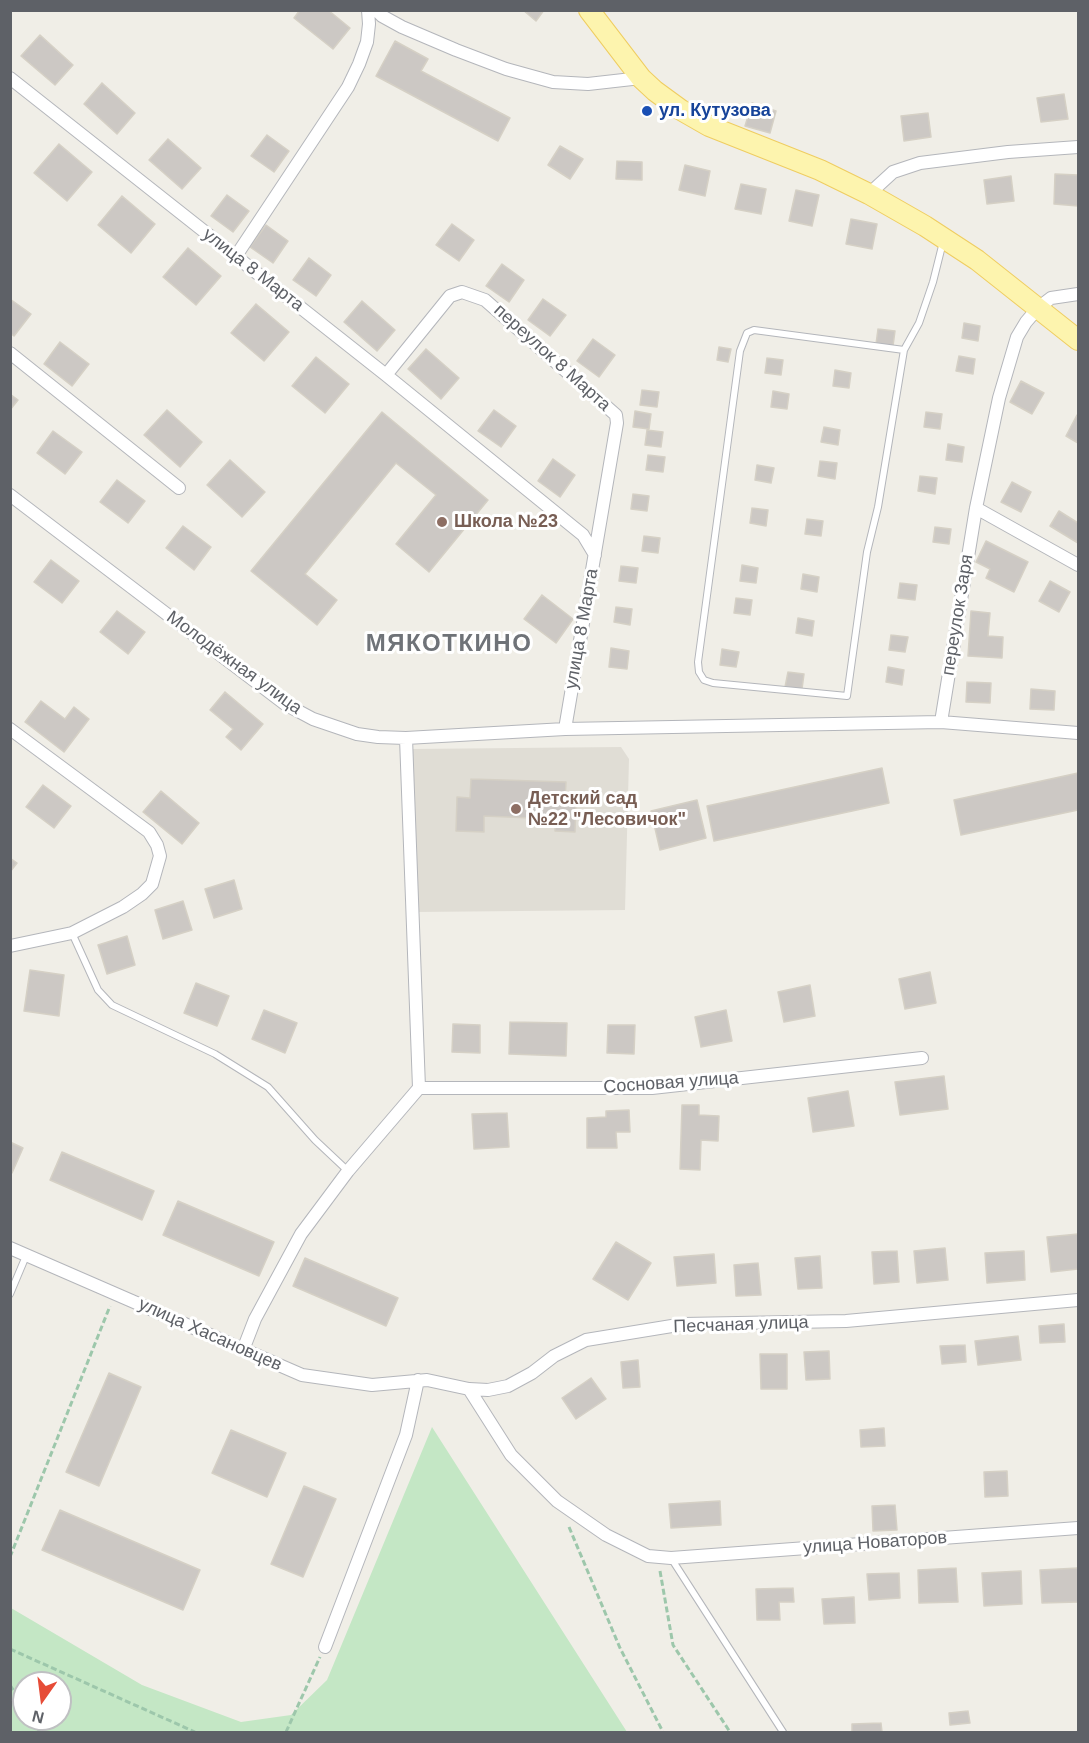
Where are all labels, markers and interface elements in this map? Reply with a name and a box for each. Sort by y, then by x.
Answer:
place label: ул. Кутузова [659,100,771,122]
marker: ул. Кутузова [640,104,654,118]
street label: улица 8 Марта [198,224,308,316]
street label: переулок 8 Марта [489,300,615,416]
place label: Школа №23 [454,511,558,533]
marker: Школа №23 [435,515,449,529]
street label: переулок Заря [938,553,978,677]
street label: улица 8 Марта [561,567,603,691]
street label: Молодёжная улица [162,607,306,719]
district label: МЯКОТКИНО [366,630,532,658]
place label: Детский сад №22 "Лесовичок" [528,788,686,830]
marker: Детский сад №22 "Лесовичок" [509,802,523,816]
street label: Сосновая улица [603,1067,739,1099]
street label: улица Хасановцев [135,1294,285,1376]
street label: Песчаная улица [673,1312,809,1338]
street label: улица Новаторов [802,1527,948,1559]
north arrow [12,1671,72,1731]
text: N [30,1707,46,1727]

